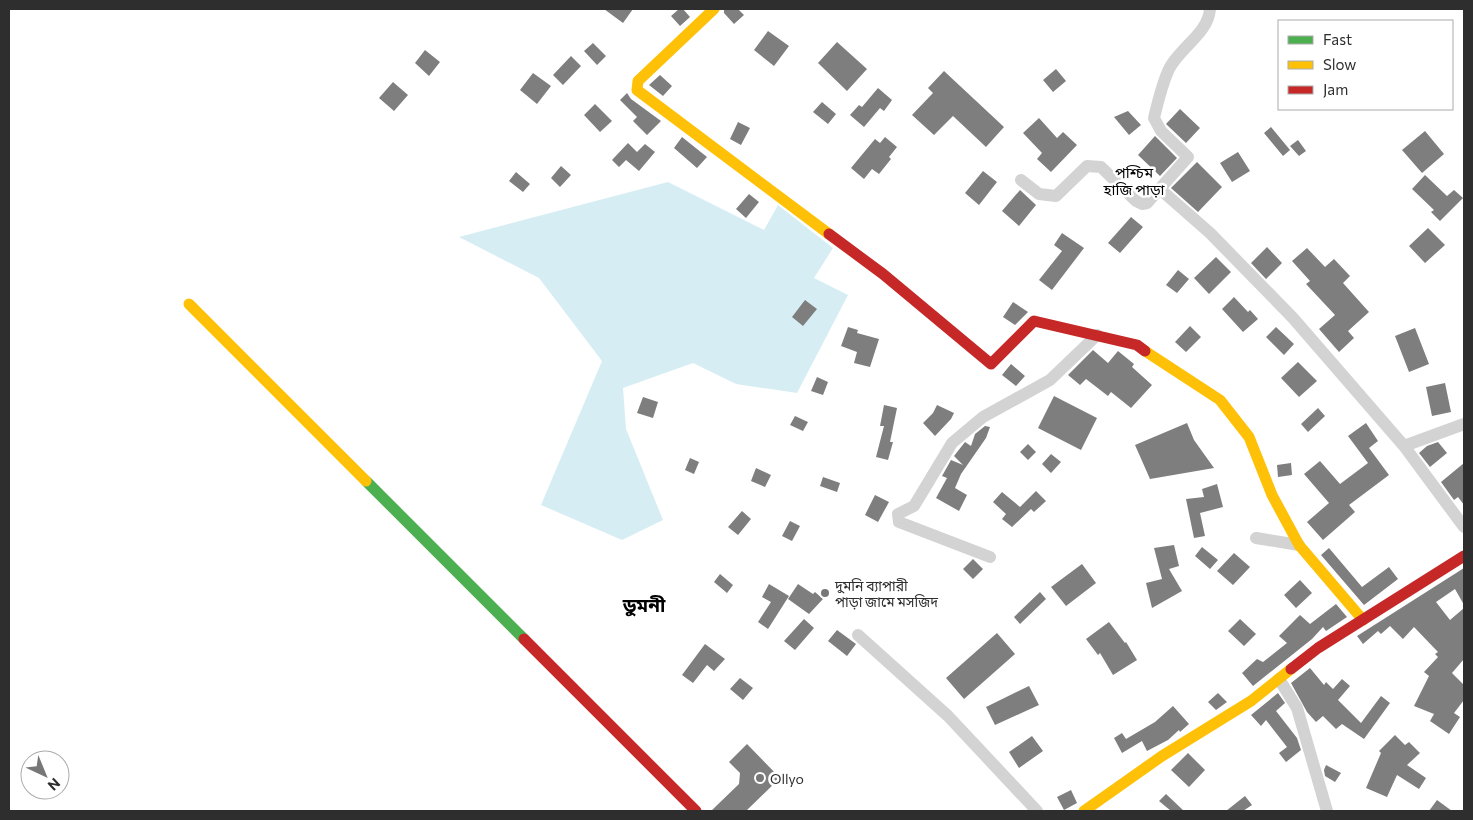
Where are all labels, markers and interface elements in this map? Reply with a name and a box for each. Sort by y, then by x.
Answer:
legend [1278,20,1453,110]
text: Fast [1323,30,1352,48]
text: Slow [1323,55,1356,73]
text: Jam [1323,80,1348,98]
district label: পশ্চিম হাজি পাড়া [1102,163,1166,198]
place label: দুমনি ব্যাপারী পাড়া জামে মসজিদ [834,577,938,610]
marker: দুমনি ব্যাপারী পাড়া জামে মসজিদ [819,587,831,599]
district label: ডুমনী [622,593,666,617]
north arrow [20,750,70,800]
place label: Ollyo [770,770,804,787]
marker: Ollyo [754,772,766,784]
text: N [45,775,64,794]

